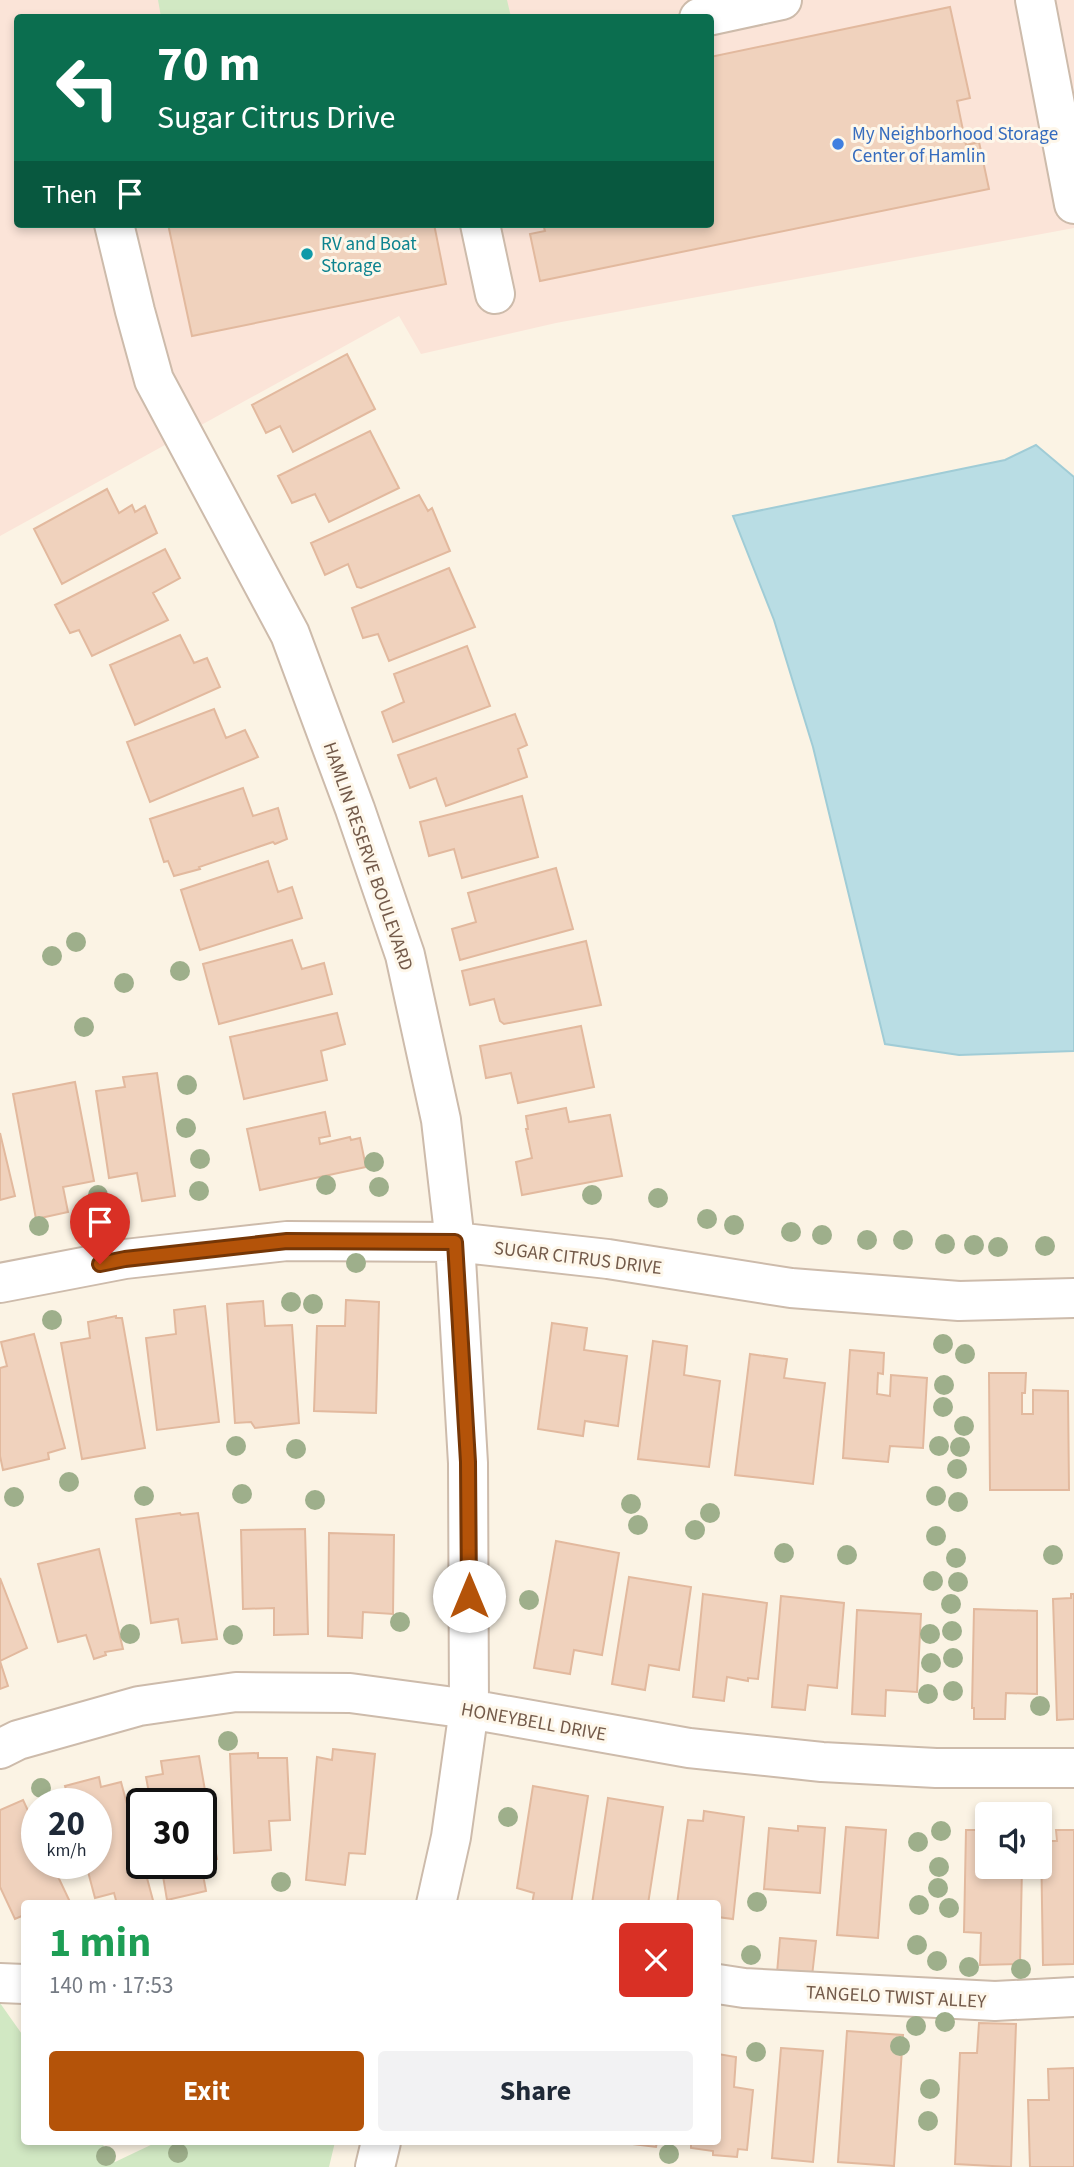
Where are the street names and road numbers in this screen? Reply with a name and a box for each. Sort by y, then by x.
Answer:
street label: HAMLIN RESERVE BOULEVARD [316,739,419,974]
street label: SUGAR CITRUS DRIVE [492,1235,663,1282]
street label: HONEYBELL DRIVE [459,1696,609,1749]
street label: TANGELO TWIST ALLEY [805,1979,988,2016]

